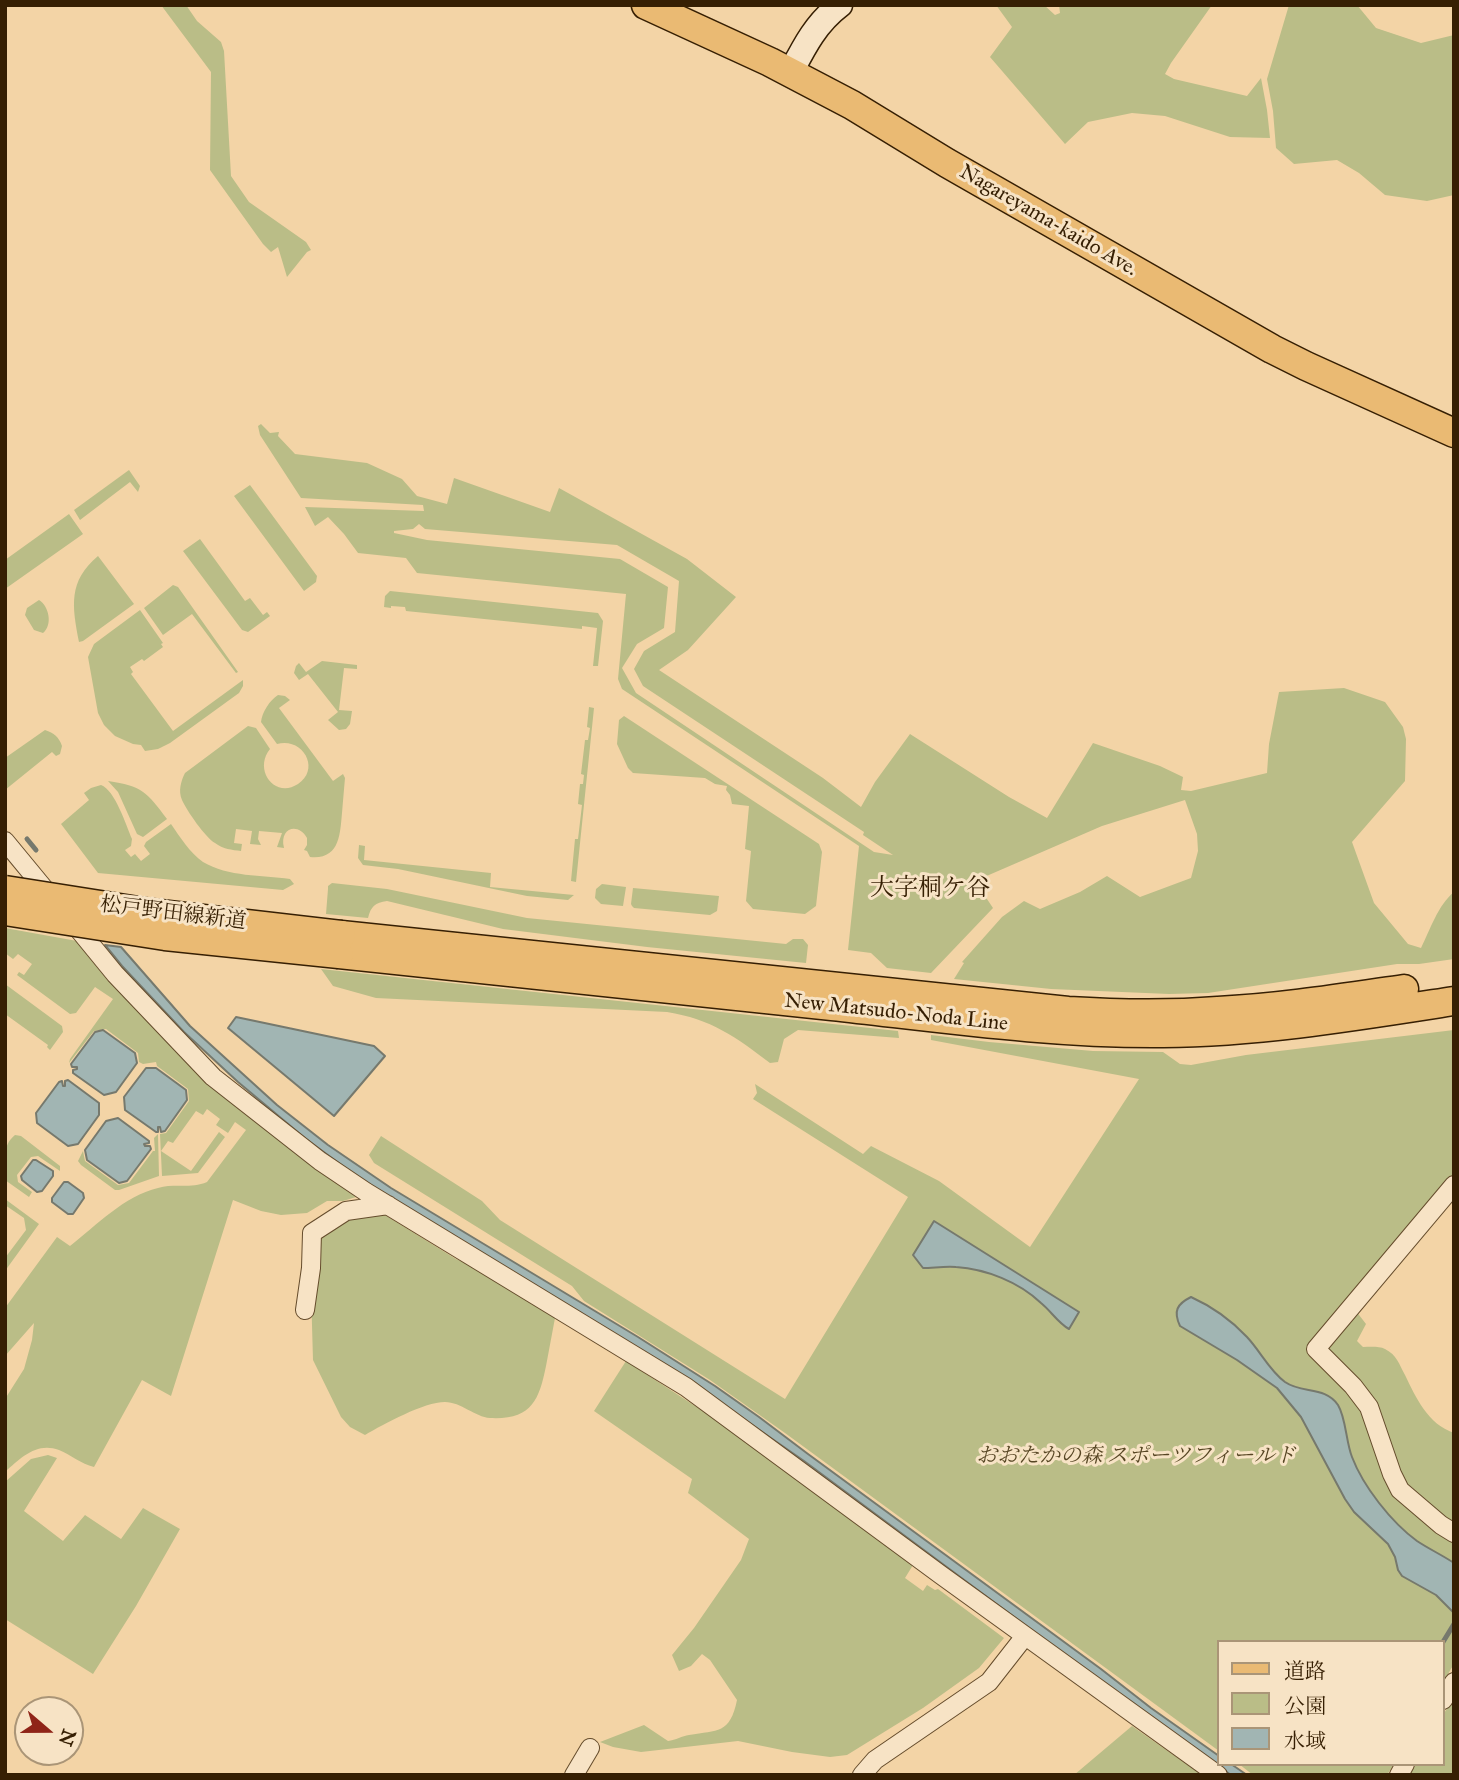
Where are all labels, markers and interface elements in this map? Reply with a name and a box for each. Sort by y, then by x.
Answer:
street label: Nagareyama-kaido Ave. [955,160,1141,282]
district label: 大字桐ケ谷 [870,875,990,903]
street label: 松戸野田線新道 [99,893,247,935]
street label: New Matsudo-Noda Line [783,989,1009,1037]
park label: おおたかの森 スポーツフィールド [976,1444,1296,1470]
legend [1218,1640,1445,1766]
text: 道路 [1284,1658,1326,1684]
text: 公園 [1284,1693,1326,1719]
north arrow [14,1696,84,1766]
text: N [54,1726,81,1749]
text: 水域 [1284,1728,1326,1754]

